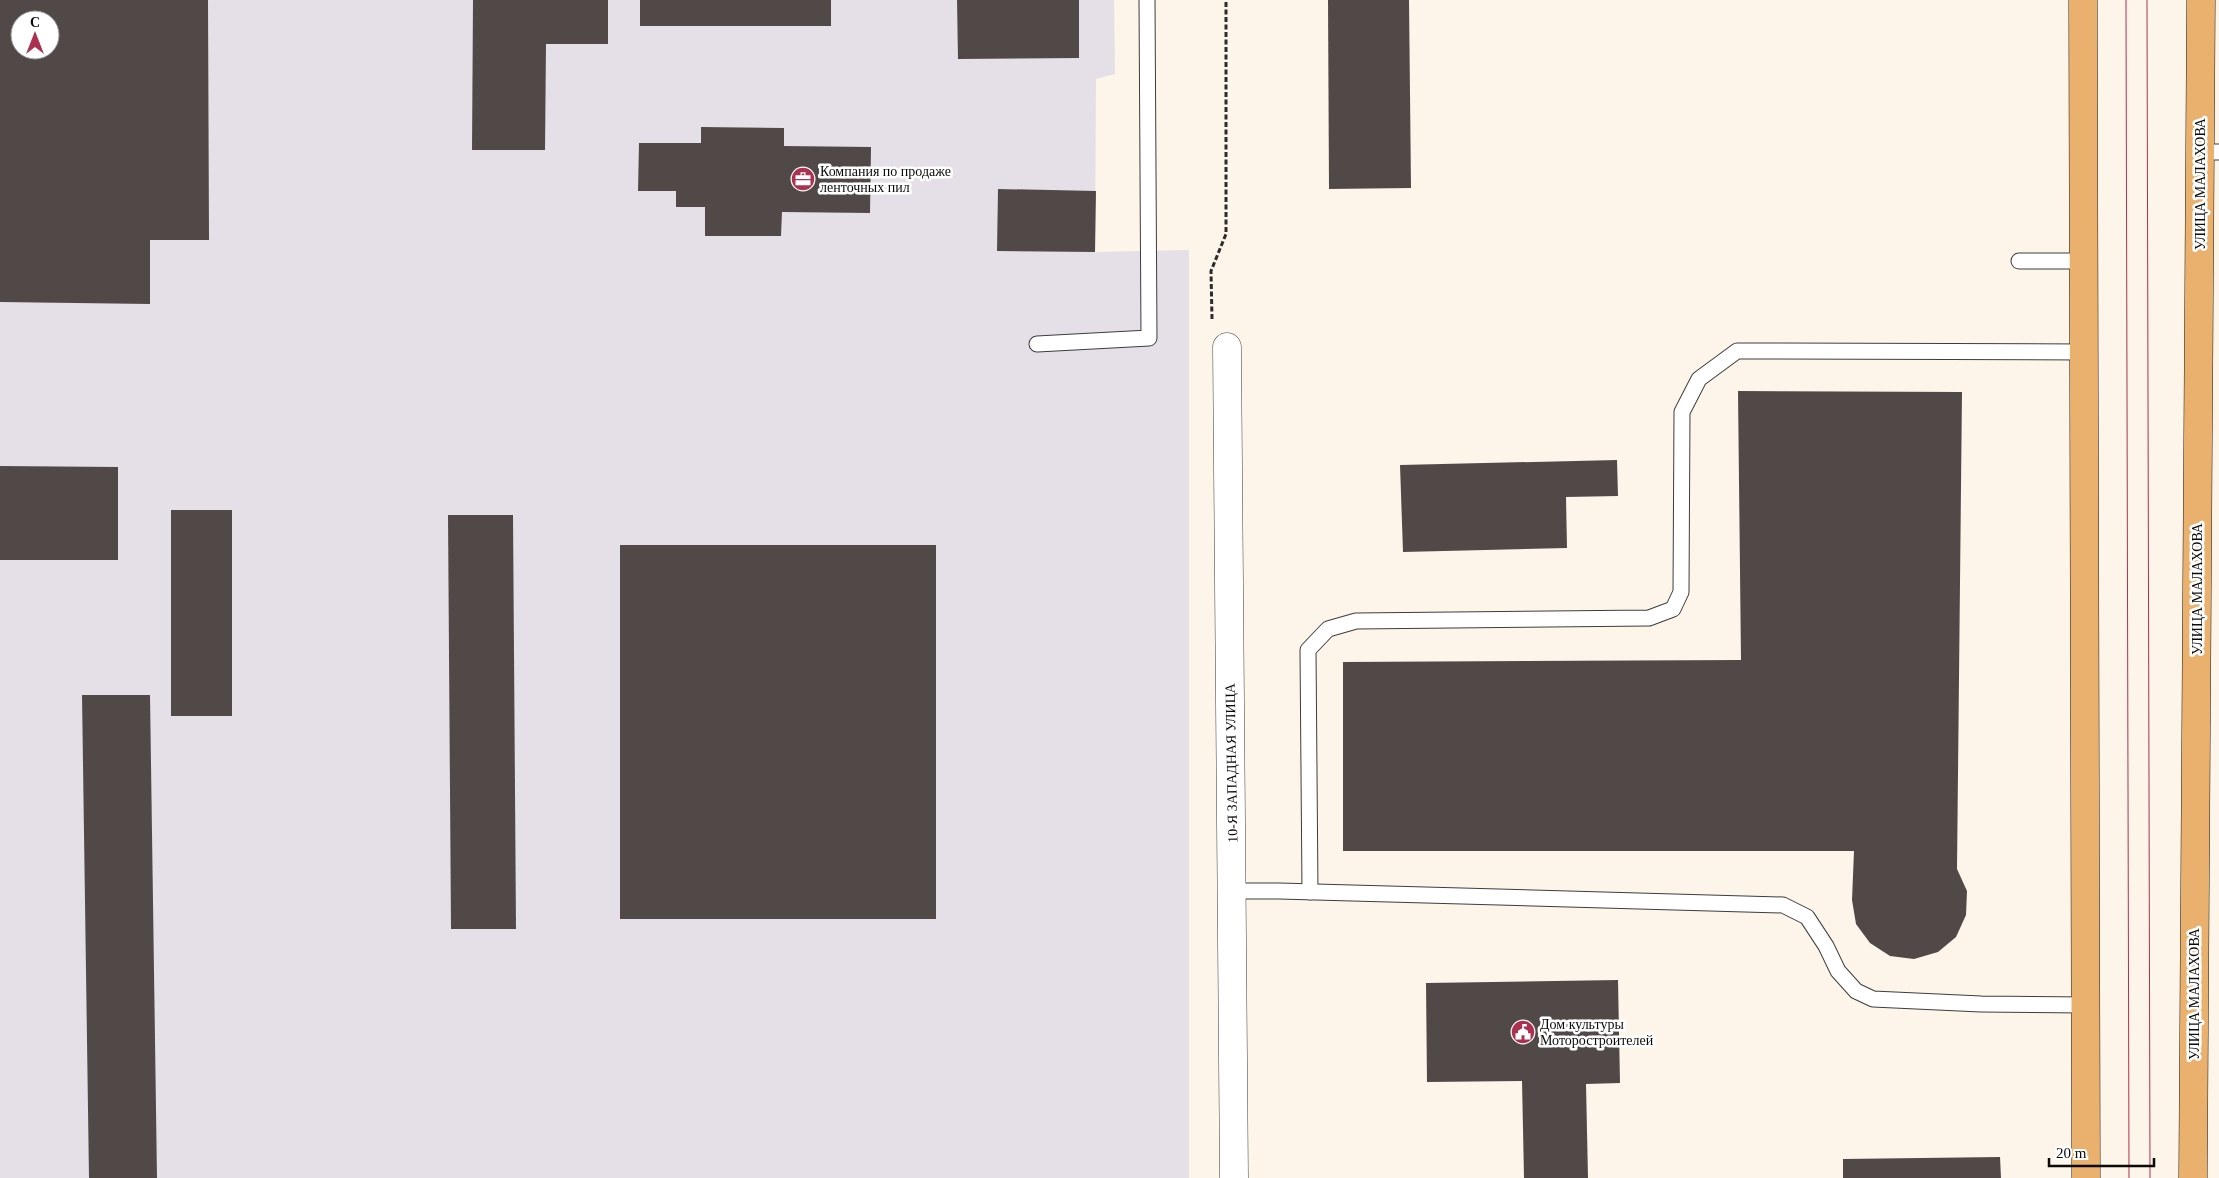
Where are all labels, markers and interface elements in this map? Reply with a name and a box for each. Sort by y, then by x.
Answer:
north arrow [10,10,60,60]
text: С [30,15,40,30]
street label: УЛИЦА МАЛАХОВА [2193,117,2208,250]
place label: Компания по продаже ленточных пил [820,164,951,195]
office icon: Компания по продаже ленточных пил [790,166,816,192]
street label: УЛИЦА МАЛАХОВА [2190,522,2205,655]
street label: 10-Я ЗАПАДНАЯ УЛИЦА [1223,682,1240,843]
street label: УЛИЦА МАЛАХОВА [2187,927,2202,1060]
place label: Дом культуры Моторостроителей [1540,1017,1654,1048]
public building icon: Дом культуры Моторостроителей [1510,1019,1536,1045]
scale bar [2049,1136,2154,1168]
text: 20 m [2056,1145,2087,1161]

